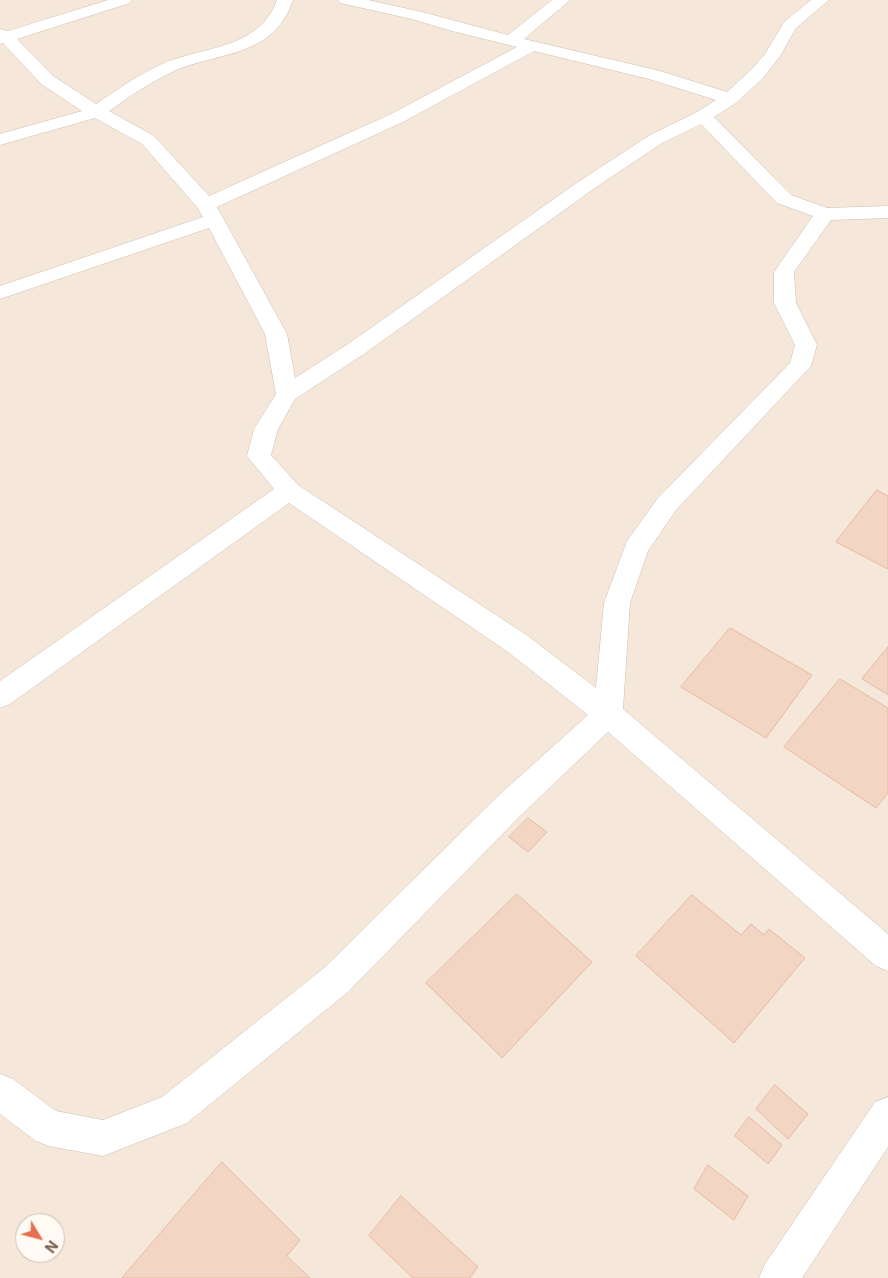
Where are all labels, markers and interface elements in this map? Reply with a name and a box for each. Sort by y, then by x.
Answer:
north arrow [15,1213,65,1263]
text: N [42,1237,62,1256]

